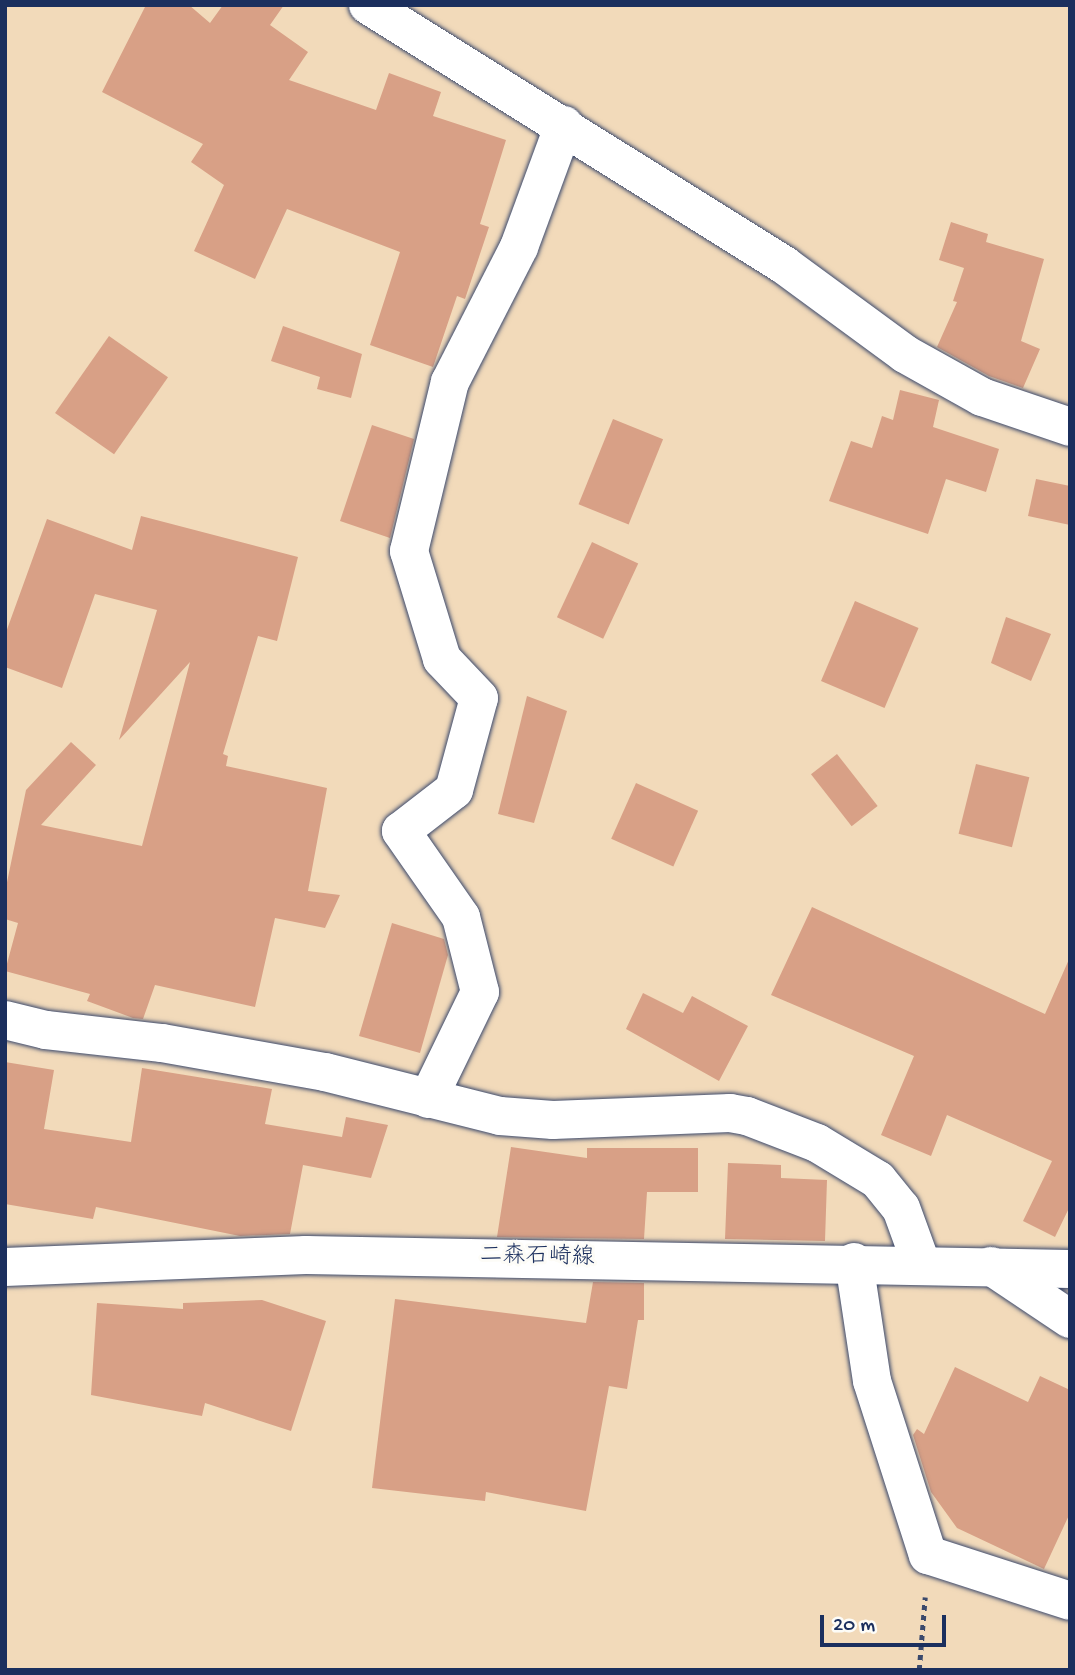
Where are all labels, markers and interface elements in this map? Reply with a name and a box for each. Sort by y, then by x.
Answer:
street label: 二森石崎線 [479,1243,595,1273]
scale bar [823,1602,949,1646]
text: 20 m [833,1614,875,1639]

